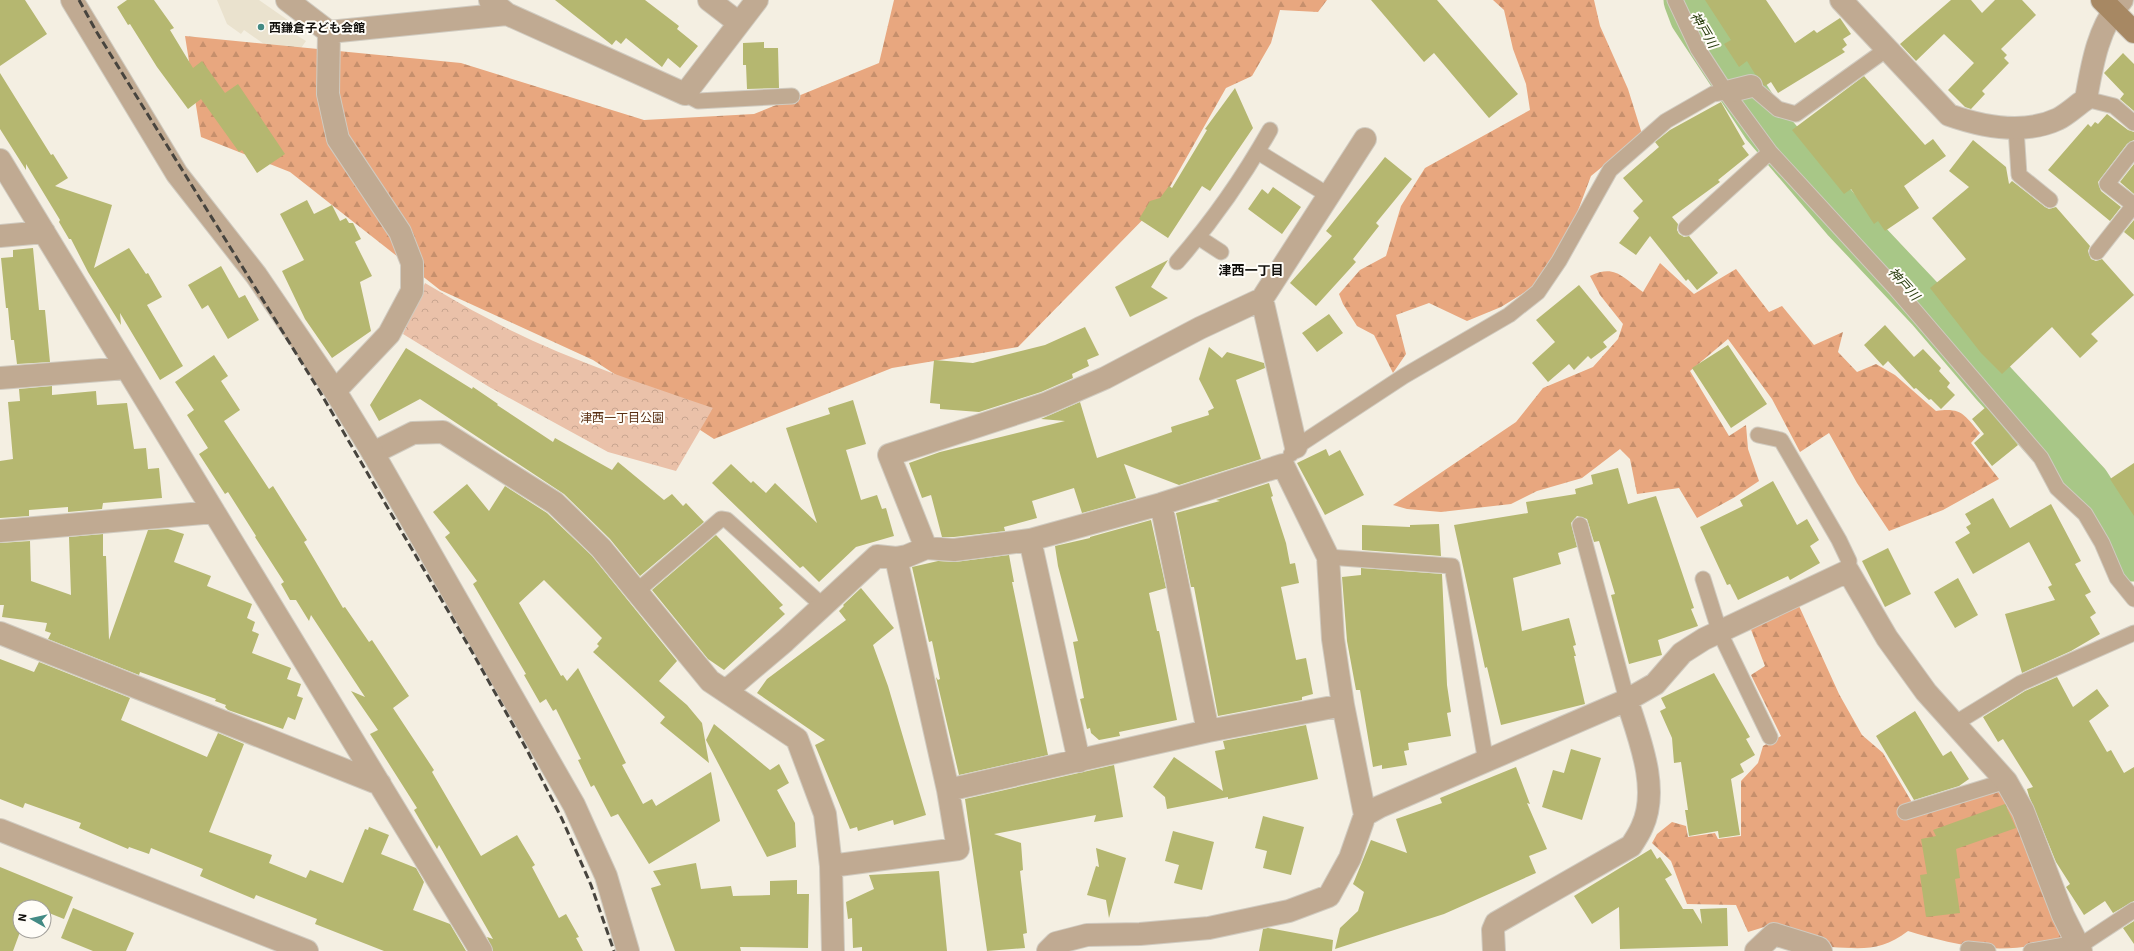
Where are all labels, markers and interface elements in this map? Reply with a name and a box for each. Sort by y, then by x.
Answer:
water label: 神戸川 [1687,9,1722,53]
place label: 西鎌倉子ども会館 [269,20,365,35]
marker: 西鎌倉子ども会館 [256,22,266,32]
district label: 津西一丁目 [1218,262,1284,279]
water label: 神戸川 [1885,264,1925,306]
park label: 津西一丁目公園 [580,410,664,425]
north arrow [12,899,52,939]
text: N [15,913,30,923]

